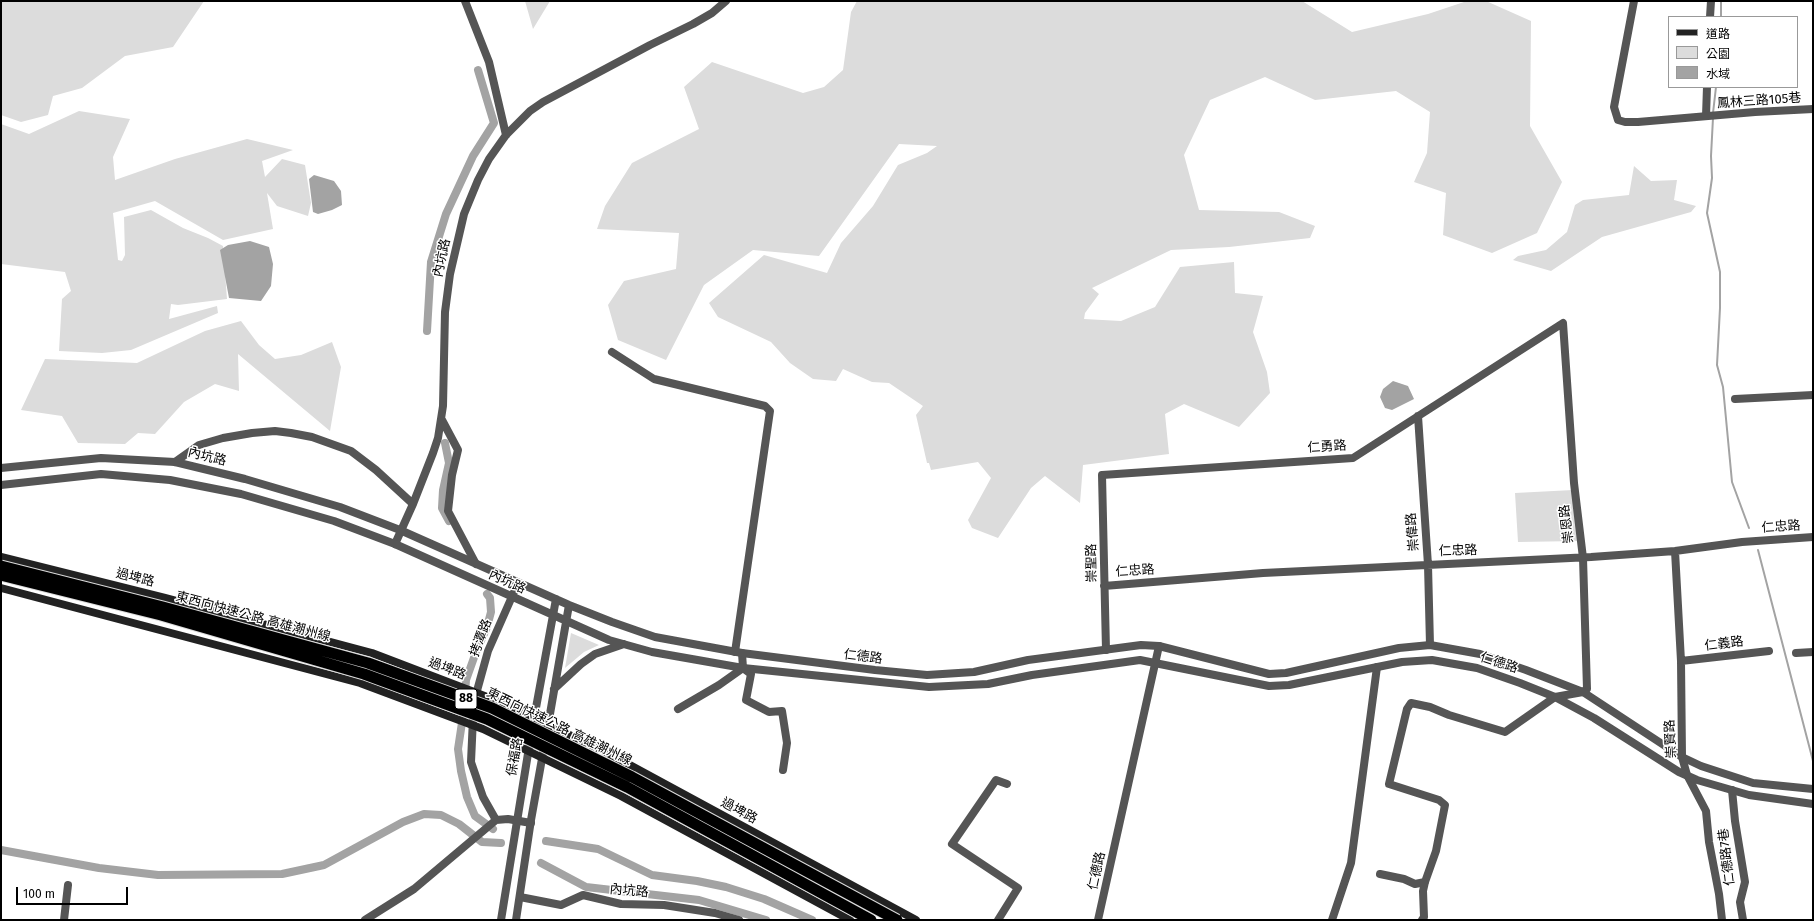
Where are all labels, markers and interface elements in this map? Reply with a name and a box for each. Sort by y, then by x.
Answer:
legend [1668,16,1798,88]
text: 道路 [1706,27,1730,41]
text: 公園 [1706,47,1730,61]
text: 水域 [1706,67,1730,81]
street label: 鳳林三路105巷 [1716,90,1802,112]
street label: 內坑路 [430,237,454,279]
street label: 仁勇路 [1307,438,1347,456]
street label: 內坑路 [186,445,228,469]
street label: 崇恩路 [1557,504,1577,544]
street label: 崇偉路 [1404,512,1422,552]
street label: 仁忠路 [1761,518,1801,536]
street label: 崇聖路 [1084,543,1100,583]
street label: 仁忠路 [1438,543,1478,559]
street label: 仁忠路 [1115,562,1155,580]
street label: 過埤路 [114,566,156,590]
street label: 內坑路 [486,567,528,597]
street label: 東西向快速公路 高雄潮州線 [174,589,332,645]
street label: 拷潭路 [467,617,495,659]
street label: 仁義路 [1704,634,1744,654]
street label: 仁德路 [843,647,883,667]
street label: 仁德路 [1478,650,1520,676]
street label: 過埤路 [426,655,468,683]
street label: 東西向快速公路 高雄潮州線 [484,685,634,769]
road number: 88 [455,689,477,709]
street label: 崇賢路 [1662,719,1680,759]
street label: 保福路 [504,736,526,778]
street label: 過埤路 [718,795,760,827]
street label: 仁德路7巷 [1716,827,1738,887]
street label: 仁德路 [1085,850,1109,892]
scale bar [18,879,130,905]
street label: 內坑路 [609,882,649,900]
text: 100 m [23,887,55,901]

